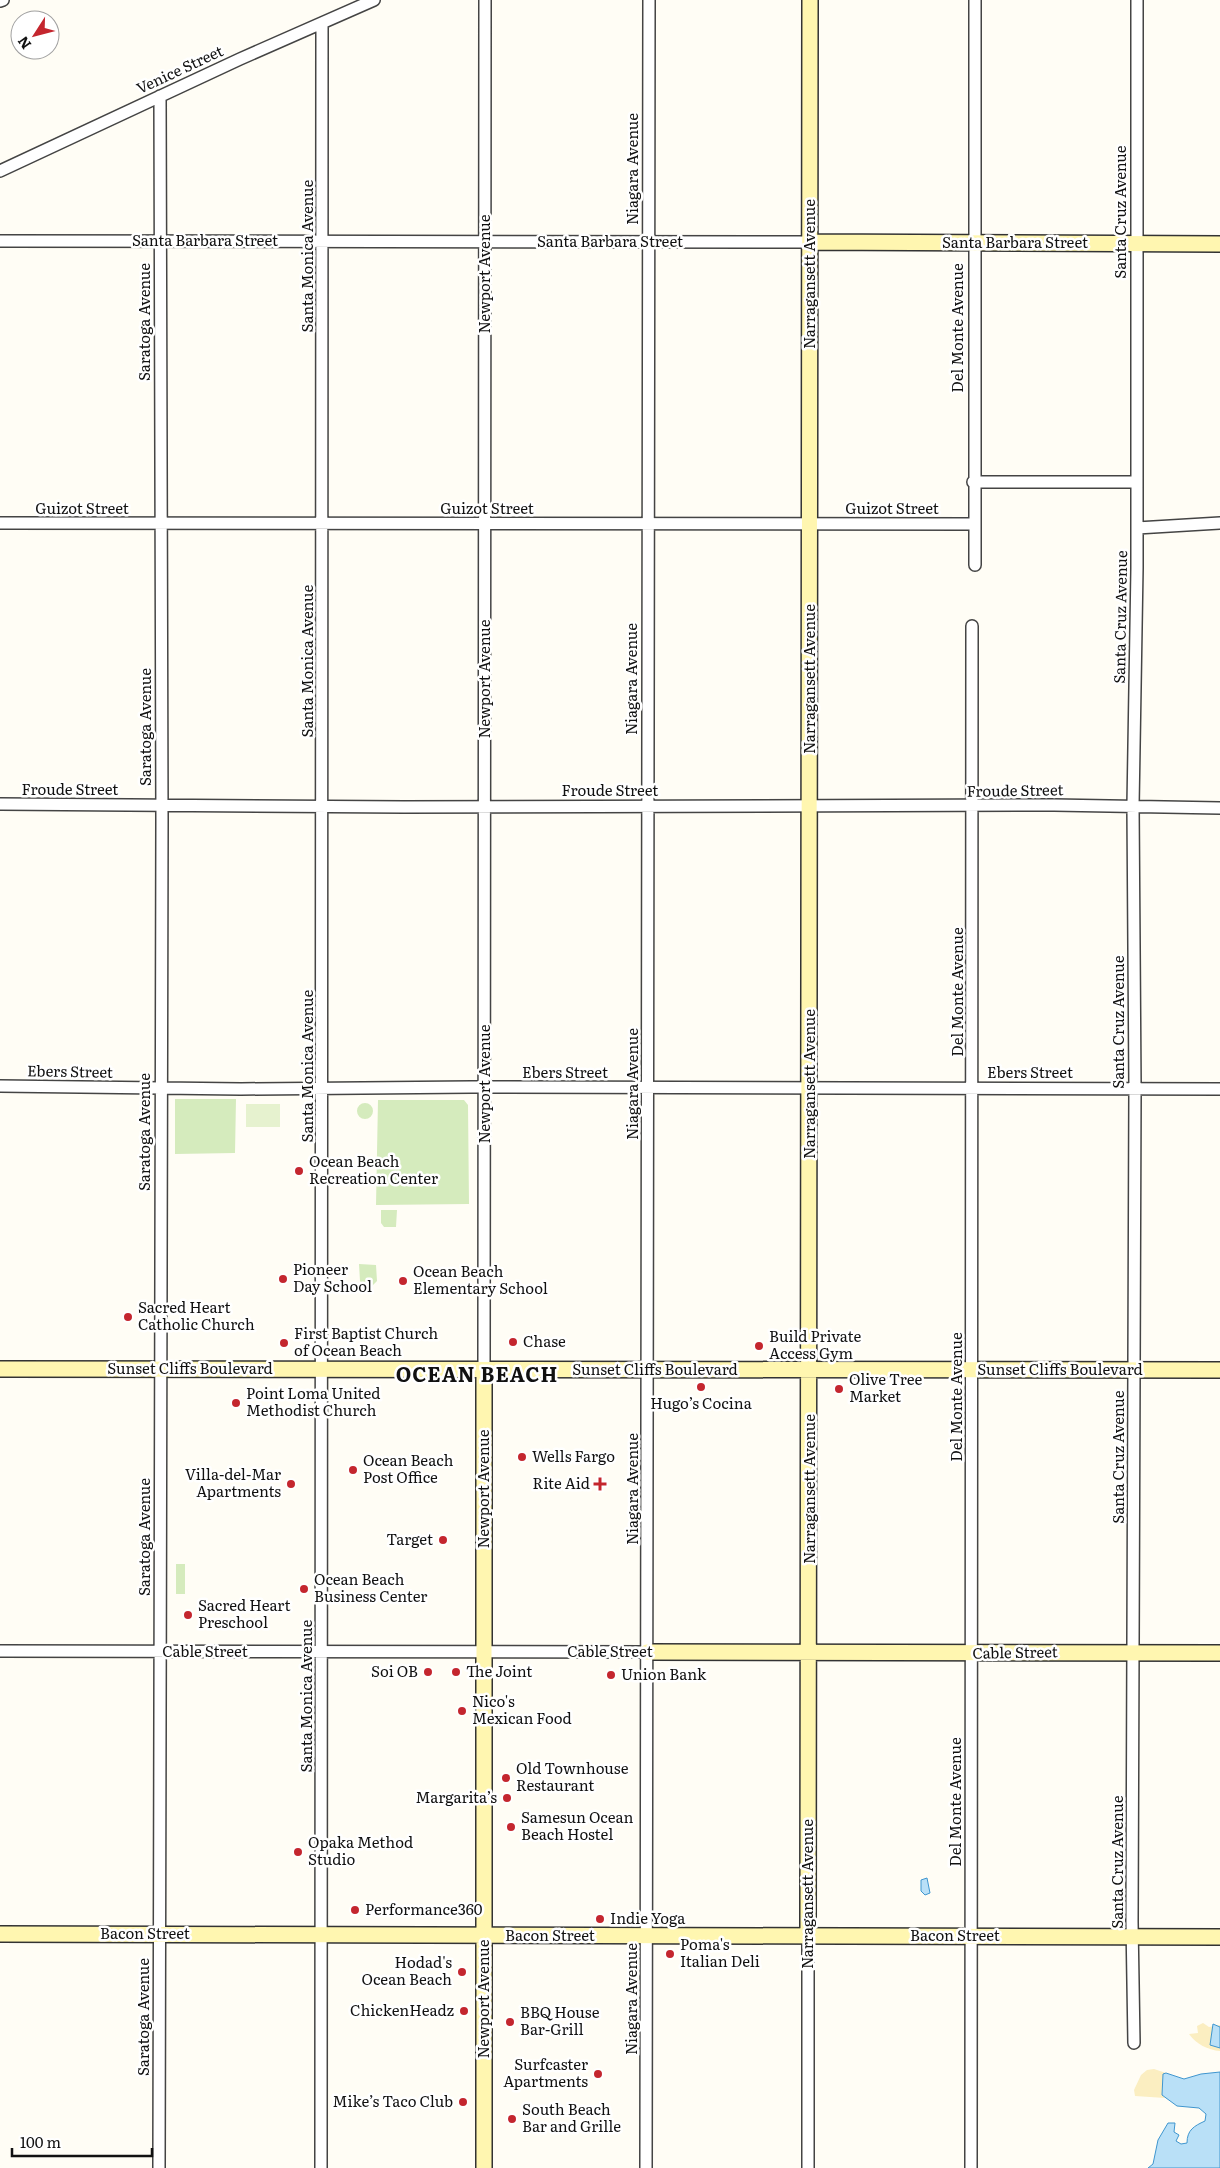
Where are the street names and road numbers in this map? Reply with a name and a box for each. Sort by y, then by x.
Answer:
street label: Venice Street [132,39,226,99]
street label: Niagara Avenue [620,113,643,225]
street label: Santa Cruz Avenue [1108,145,1131,279]
street label: Santa Monica Avenue [295,179,318,332]
street label: Narragansett Avenue [797,199,820,349]
street label: Newport Avenue [472,214,495,334]
street label: Santa Barbara Street [132,228,278,251]
street label: Santa Barbara Street [537,229,683,252]
street label: Santa Barbara Street [942,230,1088,253]
street label: Saratoga Avenue [132,263,155,381]
street label: Del Monte Avenue [945,263,968,393]
street label: Guizot Street [35,496,129,519]
street label: Guizot Street [440,496,534,519]
street label: Guizot Street [845,496,939,519]
street label: Santa Cruz Avenue [1107,550,1132,684]
street label: Santa Monica Avenue [295,584,318,737]
street label: Narragansett Avenue [797,604,820,754]
street label: Newport Avenue [472,619,495,739]
street label: Niagara Avenue [619,623,642,735]
street label: Saratoga Avenue [133,668,156,786]
street label: Froude Street [22,777,118,800]
street label: Froude Street [966,777,1064,802]
street label: Froude Street [562,778,658,801]
street label: Del Monte Avenue [945,927,968,1057]
street label: Santa Cruz Avenue [1106,955,1129,1089]
street label: Santa Monica Avenue [295,989,318,1142]
street label: Narragansett Avenue [797,1009,820,1159]
street label: Newport Avenue [472,1024,495,1144]
street label: Niagara Avenue [620,1028,643,1140]
street label: Ebers Street [27,1058,113,1083]
street label: Ebers Street [522,1060,608,1083]
street label: Ebers Street [987,1060,1073,1083]
street label: Saratoga Avenue [132,1073,155,1191]
street label: Del Monte Avenue [944,1332,967,1462]
street label: Sunset Cliffs Boulevard [107,1356,273,1379]
street label: Sunset Cliffs Boulevard [572,1357,738,1380]
street label: Sunset Cliffs Boulevard [977,1357,1143,1380]
street label: Santa Cruz Avenue [1106,1390,1129,1524]
street label: Narragansett Avenue [797,1414,820,1564]
street label: Newport Avenue [471,1429,494,1549]
street label: Niagara Avenue [620,1433,643,1545]
street label: Saratoga Avenue [132,1478,155,1596]
street label: Santa Monica Avenue [294,1619,317,1772]
street label: Cable Street [162,1639,248,1662]
street label: Cable Street [567,1639,653,1662]
street label: Cable Street [972,1639,1058,1664]
street label: Del Monte Avenue [943,1737,966,1867]
street label: Santa Cruz Avenue [1105,1795,1128,1929]
street label: Narragansett Avenue [795,1819,818,1969]
street label: Bacon Street [100,1921,190,1944]
street label: Bacon Street [505,1923,595,1946]
street label: Bacon Street [910,1923,1000,1946]
street label: Newport Avenue [471,1939,494,2059]
street label: Niagara Avenue [619,1943,642,2055]
street label: Saratoga Avenue [131,1958,154,2076]

